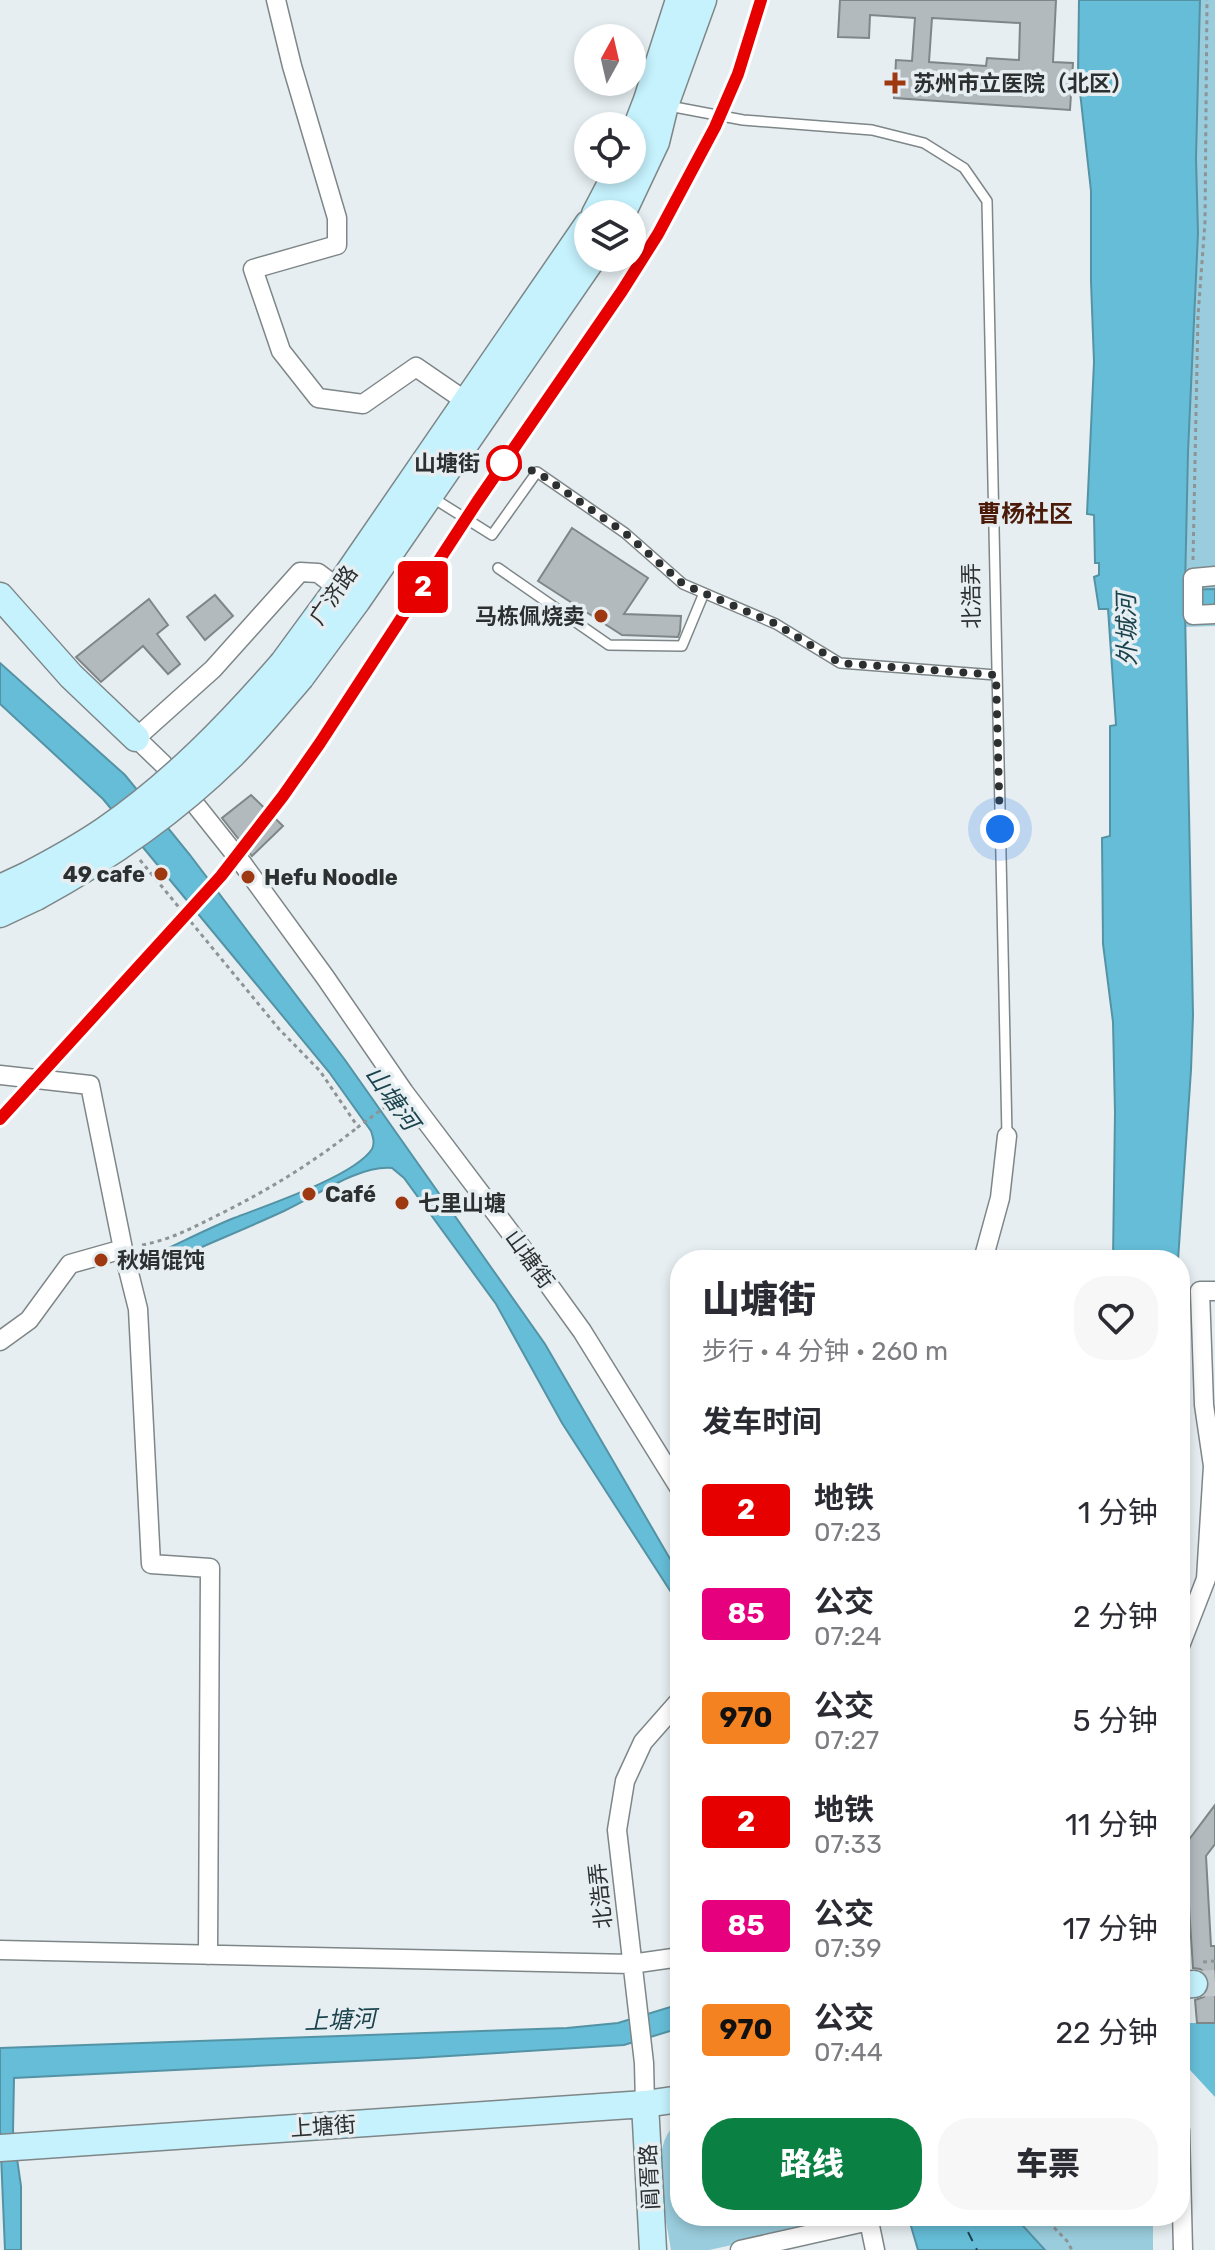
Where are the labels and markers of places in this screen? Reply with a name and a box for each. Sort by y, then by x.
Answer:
place label: 苏州市立医院（北区） [913,70,1133,97]
marker: 苏州市立医院（北区） [884,72,906,94]
marker: 山塘街 [487,446,521,480]
place label: 山塘街 [414,450,480,477]
place label: 马栋佩烧卖 [475,603,585,630]
marker: 马栋佩烧卖 [592,607,610,625]
place label: 49 cafe [63,861,145,888]
place label: Hefu Noodle [264,864,398,891]
marker: 49 cafe [152,865,170,883]
marker: Hefu Noodle [239,868,257,886]
place label: Café [325,1181,376,1208]
marker: Café [300,1185,318,1203]
place label: 七里山塘 [418,1190,506,1217]
marker: 七里山塘 [393,1194,411,1212]
place label: 秋娟馄饨 [117,1247,205,1274]
marker: 秋娟馄饨 [92,1251,110,1269]

